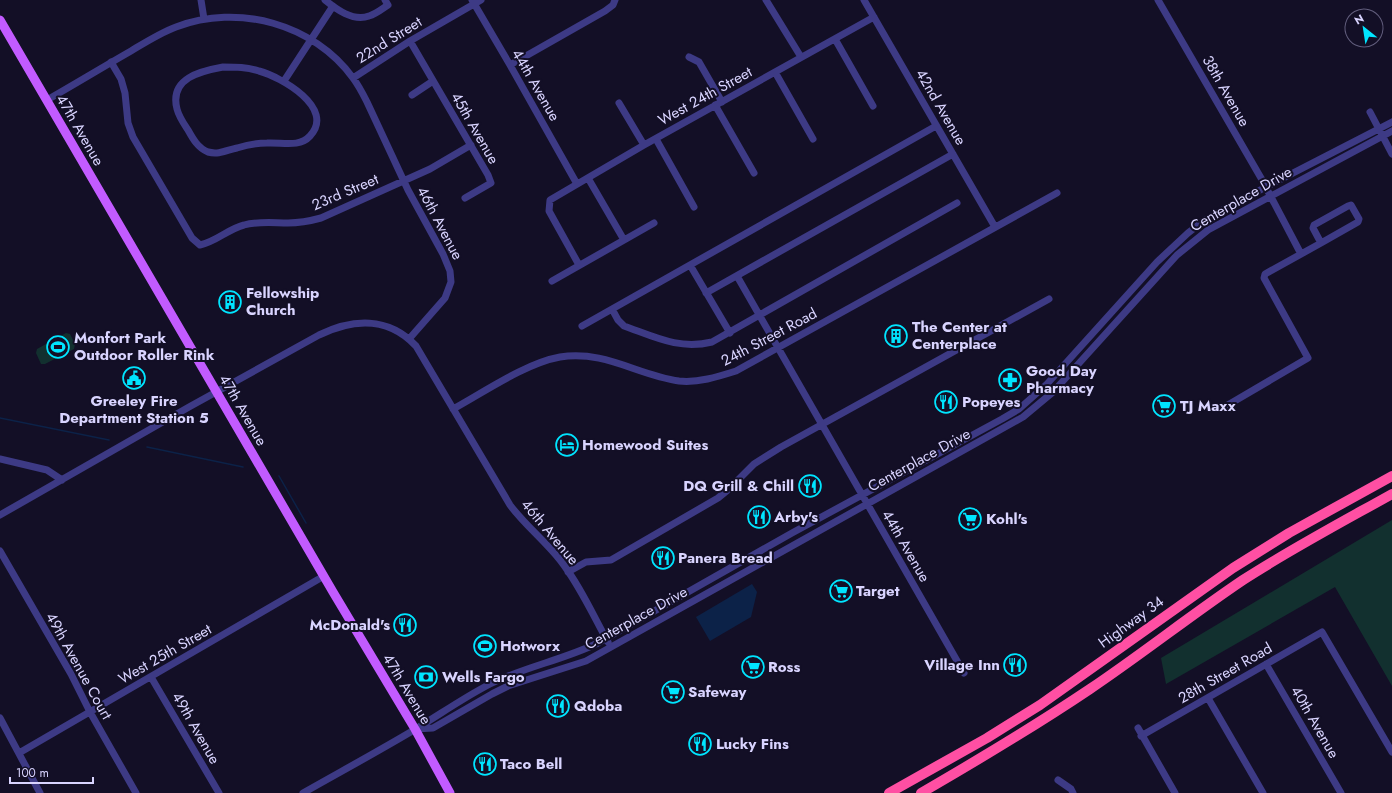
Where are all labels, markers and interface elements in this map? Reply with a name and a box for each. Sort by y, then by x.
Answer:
north arrow [1344,8,1384,48]
text: N [1351,10,1367,28]
street label: 22nd Street [352,11,426,69]
street label: 44th Avenue [506,45,566,125]
street label: 38th Avenue [1197,51,1255,131]
street label: West 24th Street [654,61,756,131]
street label: 42nd Avenue [910,65,972,150]
street label: 45th Avenue [445,88,505,168]
street label: 47th Avenue [51,90,109,170]
street label: Centerplace Drive [1186,161,1296,237]
street label: 23rd Street [308,168,382,216]
street label: 46th Avenue [411,182,469,264]
place label: Fellowship Church [246,282,319,321]
building icon: Fellowship Church [217,289,243,315]
street label: 24th Street Road [717,302,821,372]
place label: The Center at Centerplace [912,316,1007,355]
building icon: The Center at Centerplace [883,323,909,349]
place label: Monfort Park Outdoor Roller Rink [74,327,215,366]
sports icon: Monfort Park Outdoor Roller Rink [45,334,71,360]
place label: Good Day Pharmacy [1026,360,1097,399]
public building icon: Greeley Fire Department Station 5 [121,365,147,391]
pharmacy icon: Good Day Pharmacy [997,367,1023,393]
street label: 47th Avenue [214,370,272,450]
restaurant icon: Popeyes [933,389,959,415]
place label: Greeley Fire Department Station 5 [59,390,209,429]
place label: Popeyes [962,391,1021,413]
supermarket icon: TJ Maxx [1151,393,1177,419]
place label: TJ Maxx [1180,395,1236,417]
street label: Centerplace Drive [864,423,975,497]
hotel icon: Homewood Suites [554,432,580,458]
place label: Homewood Suites [582,434,708,456]
restaurant icon: DQ Grill & Chill [797,473,823,499]
place label: DQ Grill & Chill [683,475,794,497]
street label: 46th Avenue [516,494,584,570]
restaurant icon: Arby's [746,504,772,530]
place label: Arby's [773,506,818,528]
street label: 44th Avenue [876,506,936,586]
supermarket icon: Kohl's [957,506,983,532]
place label: Kohl's [986,508,1028,530]
restaurant icon: Panera Bread [650,545,676,571]
place label: Panera Bread [678,547,773,569]
supermarket icon: Target [828,578,854,604]
place label: Target [856,580,900,602]
street label: Centerplace Drive [581,581,692,655]
street label: Highway 34 [1094,591,1169,653]
street label: 49th Avenue Court [40,608,118,724]
restaurant icon: McDonald's [392,612,418,638]
place label: McDonald's [309,614,390,636]
street label: West 25th Street [114,618,216,690]
sports icon: Hotworx [472,633,498,659]
place label: Hotworx [500,635,560,657]
street label: 28th Street Road [1174,637,1276,709]
street label: 47th Avenue [377,649,437,729]
restaurant icon: Village Inn [1002,652,1028,678]
supermarket icon: Ross [740,654,766,680]
place label: Village Inn [923,654,1000,676]
place label: Ross [768,656,800,678]
bank icon: Wells Fargo [413,664,439,690]
place label: Wells Fargo [442,666,525,688]
supermarket icon: Safeway [660,679,686,705]
place label: Safeway [688,681,746,703]
street label: 40th Avenue [1285,682,1345,763]
street label: 49th Avenue [166,688,226,768]
restaurant icon: Qdoba [545,693,571,719]
place label: Qdoba [574,695,622,717]
restaurant icon: Lucky Fins [687,731,713,757]
place label: Lucky Fins [716,733,789,755]
restaurant icon: Taco Bell [472,751,498,777]
place label: Taco Bell [500,753,562,775]
scale bar [10,759,93,785]
text: 100 m [16,764,49,782]

